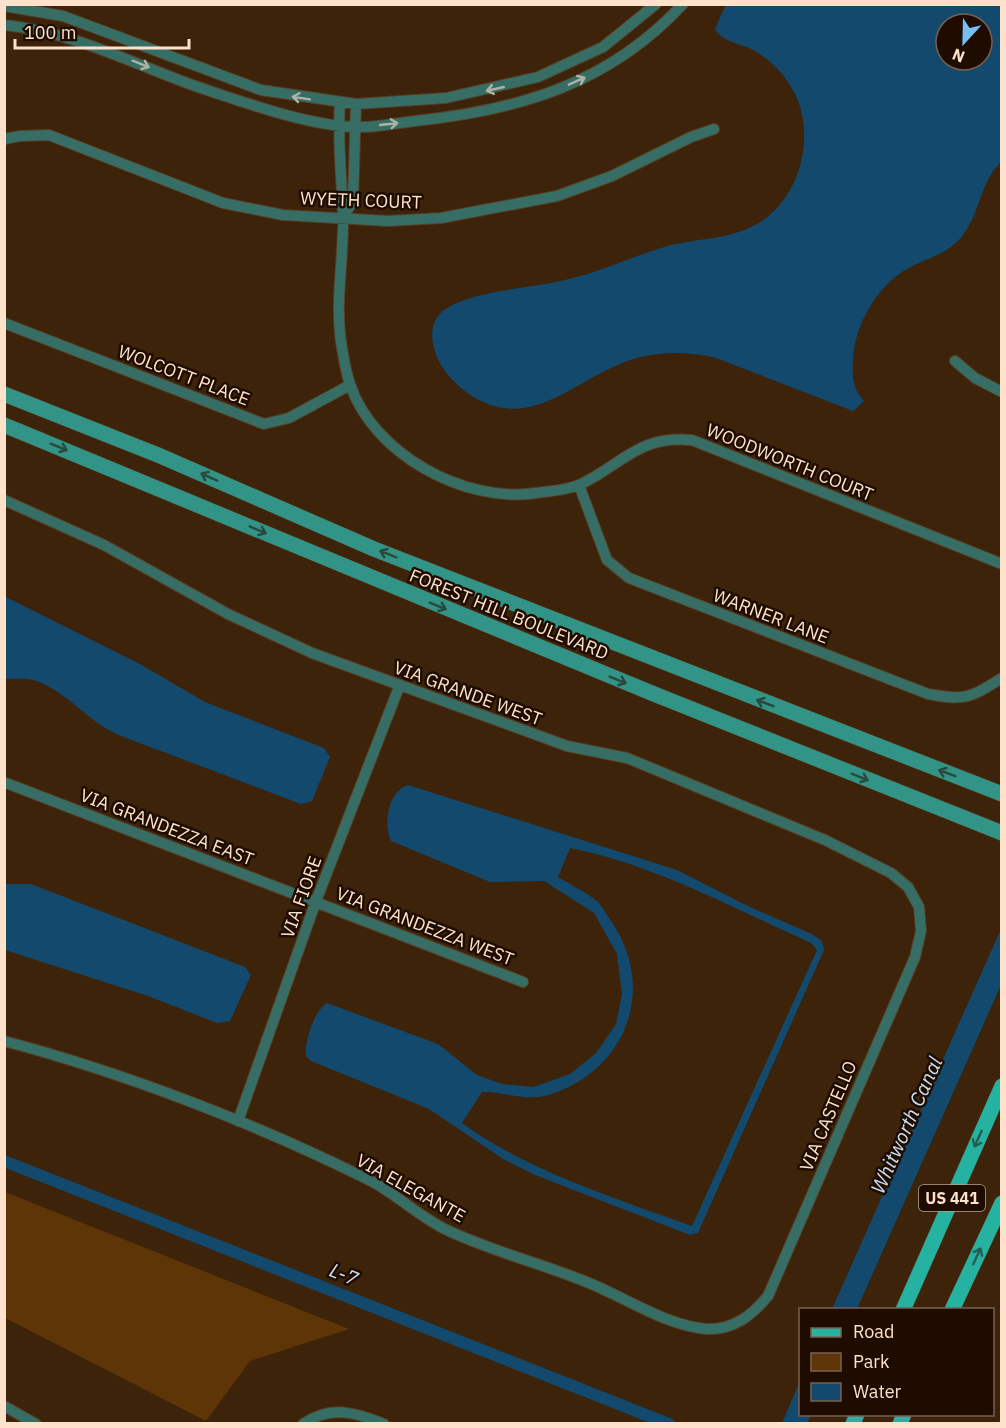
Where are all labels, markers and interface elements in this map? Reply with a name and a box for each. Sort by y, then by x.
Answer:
scale bar [15,12,189,50]
north arrow [934,12,994,72]
text: 100 m [24,21,76,44]
text: N [949,44,968,67]
one-way arrow [131,59,149,70]
one-way arrow [568,74,586,86]
one-way arrow [486,83,505,95]
one-way arrow [292,92,312,103]
one-way arrow [378,118,398,129]
street label: WYETH COURT [300,186,422,214]
street label: WOLCOTT PLACE [115,339,253,411]
street label: WOODWORTH COURT [703,418,877,506]
one-way arrow [49,442,67,453]
one-way arrow [201,471,219,482]
one-way arrow [248,525,267,536]
one-way arrow [379,548,398,559]
street label: FOREST HILL BOULEVARD [406,563,612,665]
street label: WARNER LANE [710,583,832,649]
one-way arrow [428,601,447,612]
street label: VIA GRANDE WEST [391,655,545,731]
one-way arrow [609,675,627,686]
one-way arrow [756,697,775,708]
one-way arrow [938,767,957,778]
one-way arrow [850,772,869,783]
street label: VIA GRANDEZZA EAST [77,783,257,871]
street label: VIA FIORE [275,853,327,941]
street label: VIA GRANDEZZA WEST [333,881,517,971]
water label: Whitworth Canal [864,1052,949,1198]
street label: VIA CASTELLO [794,1057,862,1175]
one-way arrow [972,1130,983,1148]
street label: VIA ELEGANTE [352,1148,470,1228]
road number: US 441 [919,1185,985,1211]
one-way arrow [972,1248,983,1266]
water label: L-7 [326,1256,363,1292]
legend [799,1308,994,1416]
text: Road [853,1320,894,1343]
text: Park [853,1350,890,1373]
text: Water [853,1380,902,1403]

